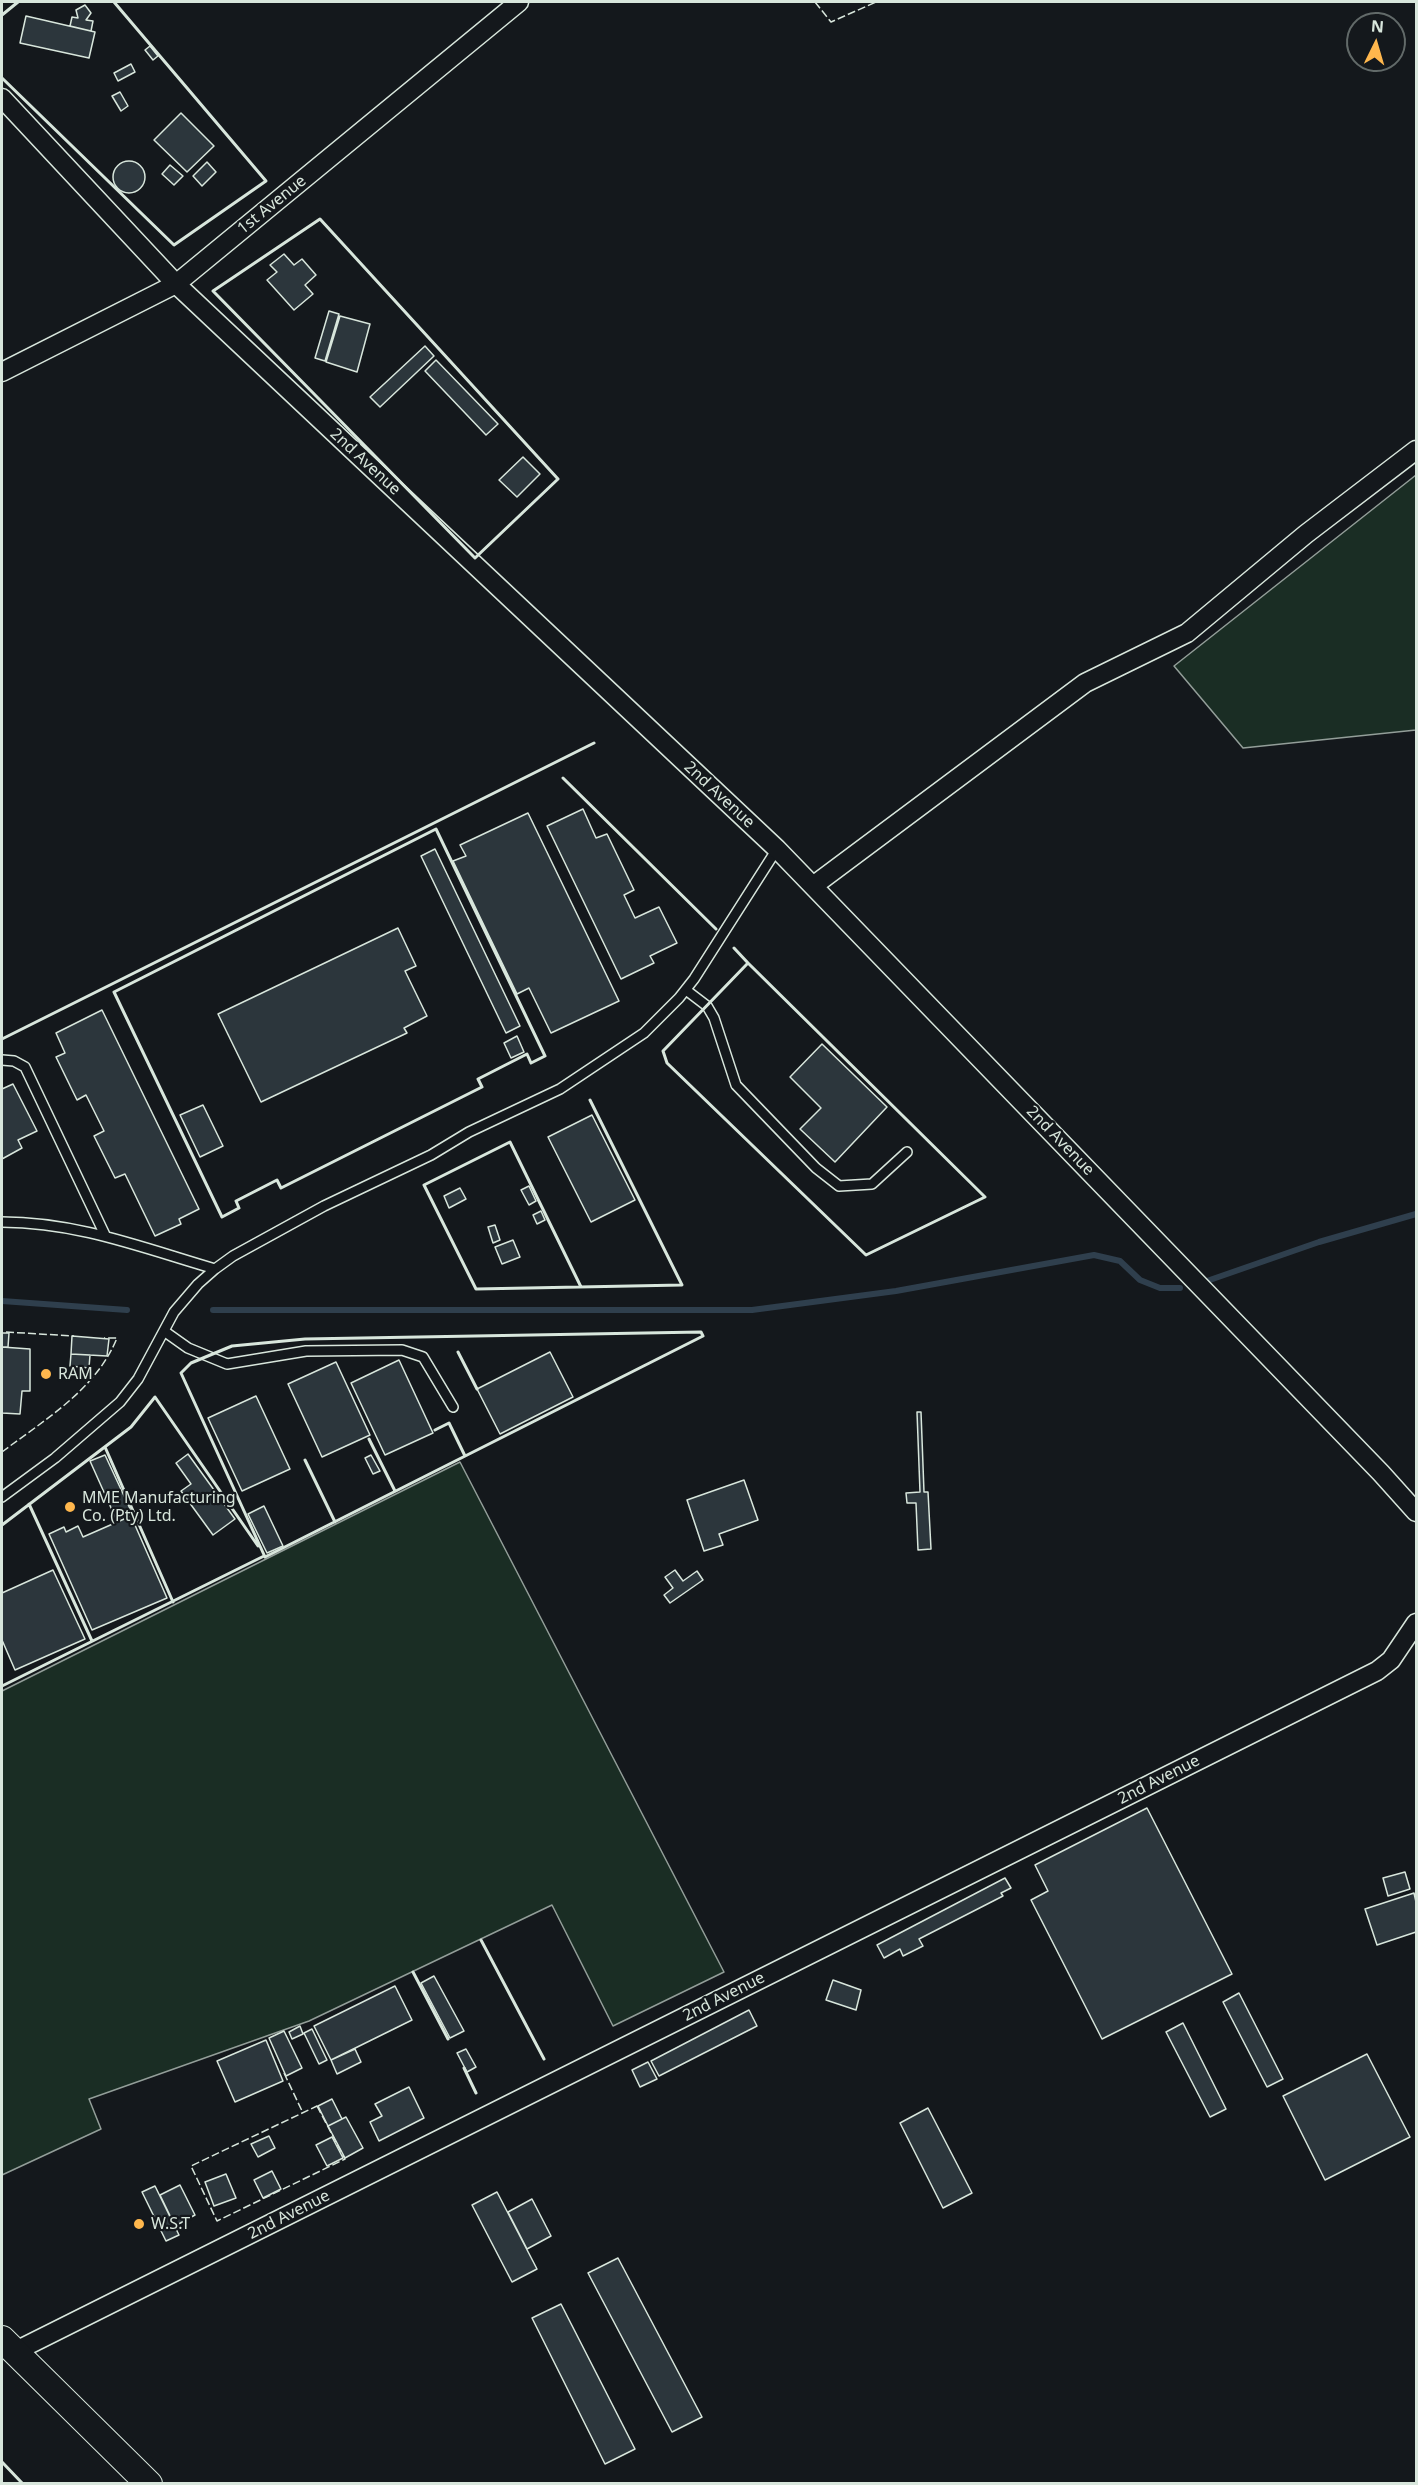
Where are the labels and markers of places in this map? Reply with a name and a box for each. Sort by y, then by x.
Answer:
place label: RAM [58,1364,93,1384]
marker: RAM [39,1367,53,1381]
place label: MME Manufacturing Co. (Pty) Ltd. [82,1488,236,1526]
marker: MME Manufacturing Co. (Pty) Ltd. [63,1500,77,1514]
place label: W.S.T [151,2214,190,2234]
marker: W.S.T [132,2217,146,2231]

